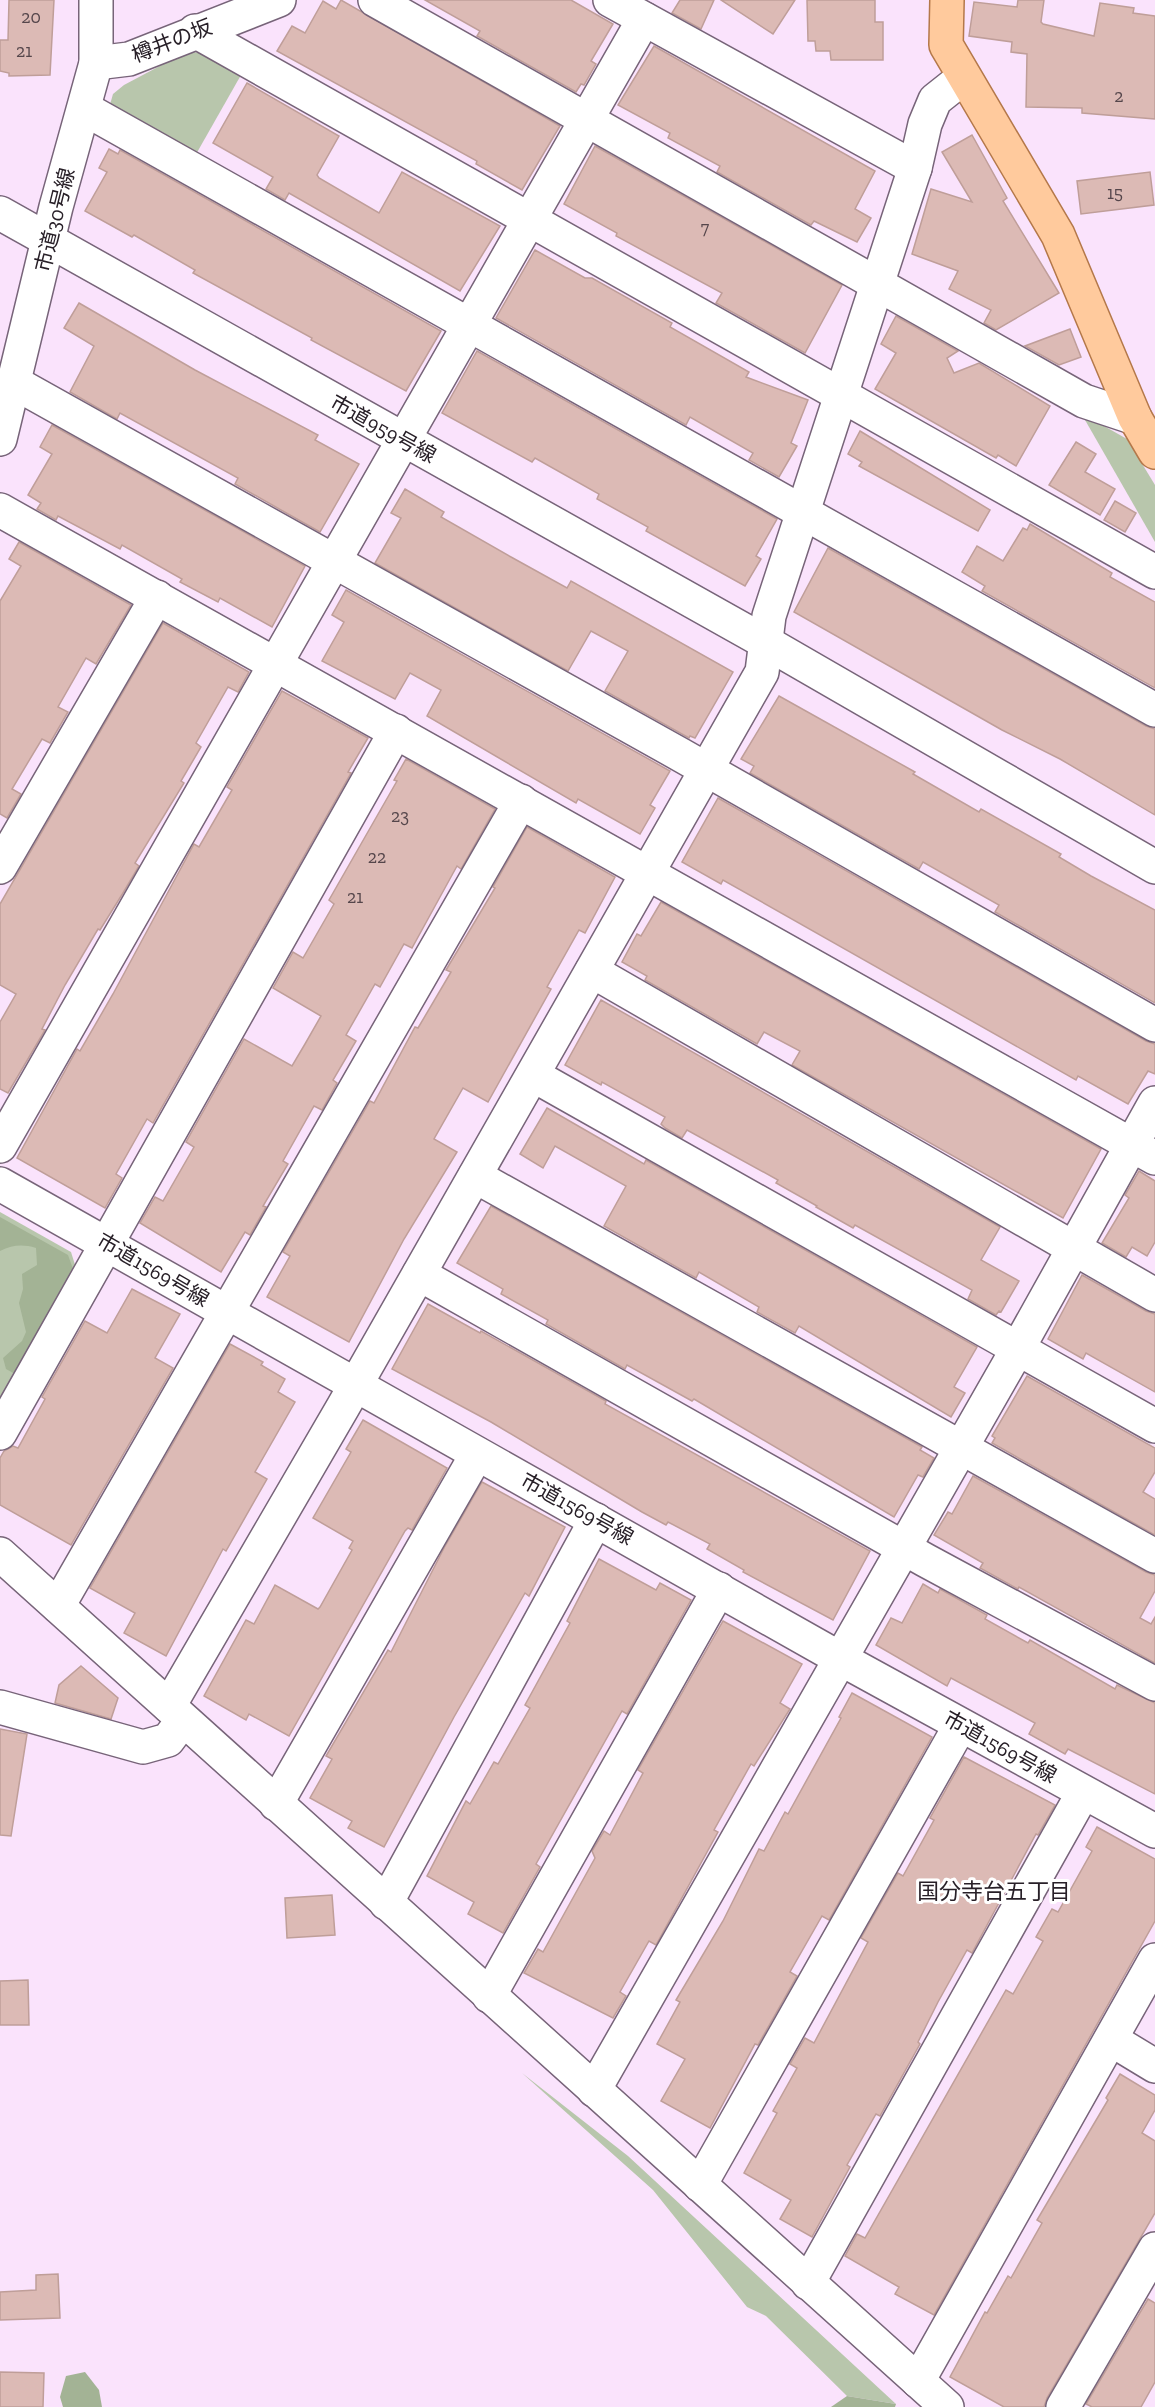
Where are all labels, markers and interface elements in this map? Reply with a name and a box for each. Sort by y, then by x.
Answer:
house number: 20 [21,6,41,28]
street label: 樽井の坂 [128,14,216,67]
house number: 21 [16,40,32,62]
house number: 2 [1114,85,1124,107]
street label: 市道30号線 [30,165,80,275]
house number: 15 [1107,182,1123,204]
house number: 7 [701,217,710,239]
street label: 市道959号線 [326,389,440,468]
house number: 23 [391,805,409,827]
house number: 22 [368,846,386,868]
house number: 21 [347,886,363,908]
street label: 市道1569号線 [93,1227,214,1312]
street label: 市道1569号線 [516,1467,638,1550]
street label: 市道1569号線 [939,1705,1061,1788]
district label: 国分寺台五丁目 [917,1878,1071,1905]

